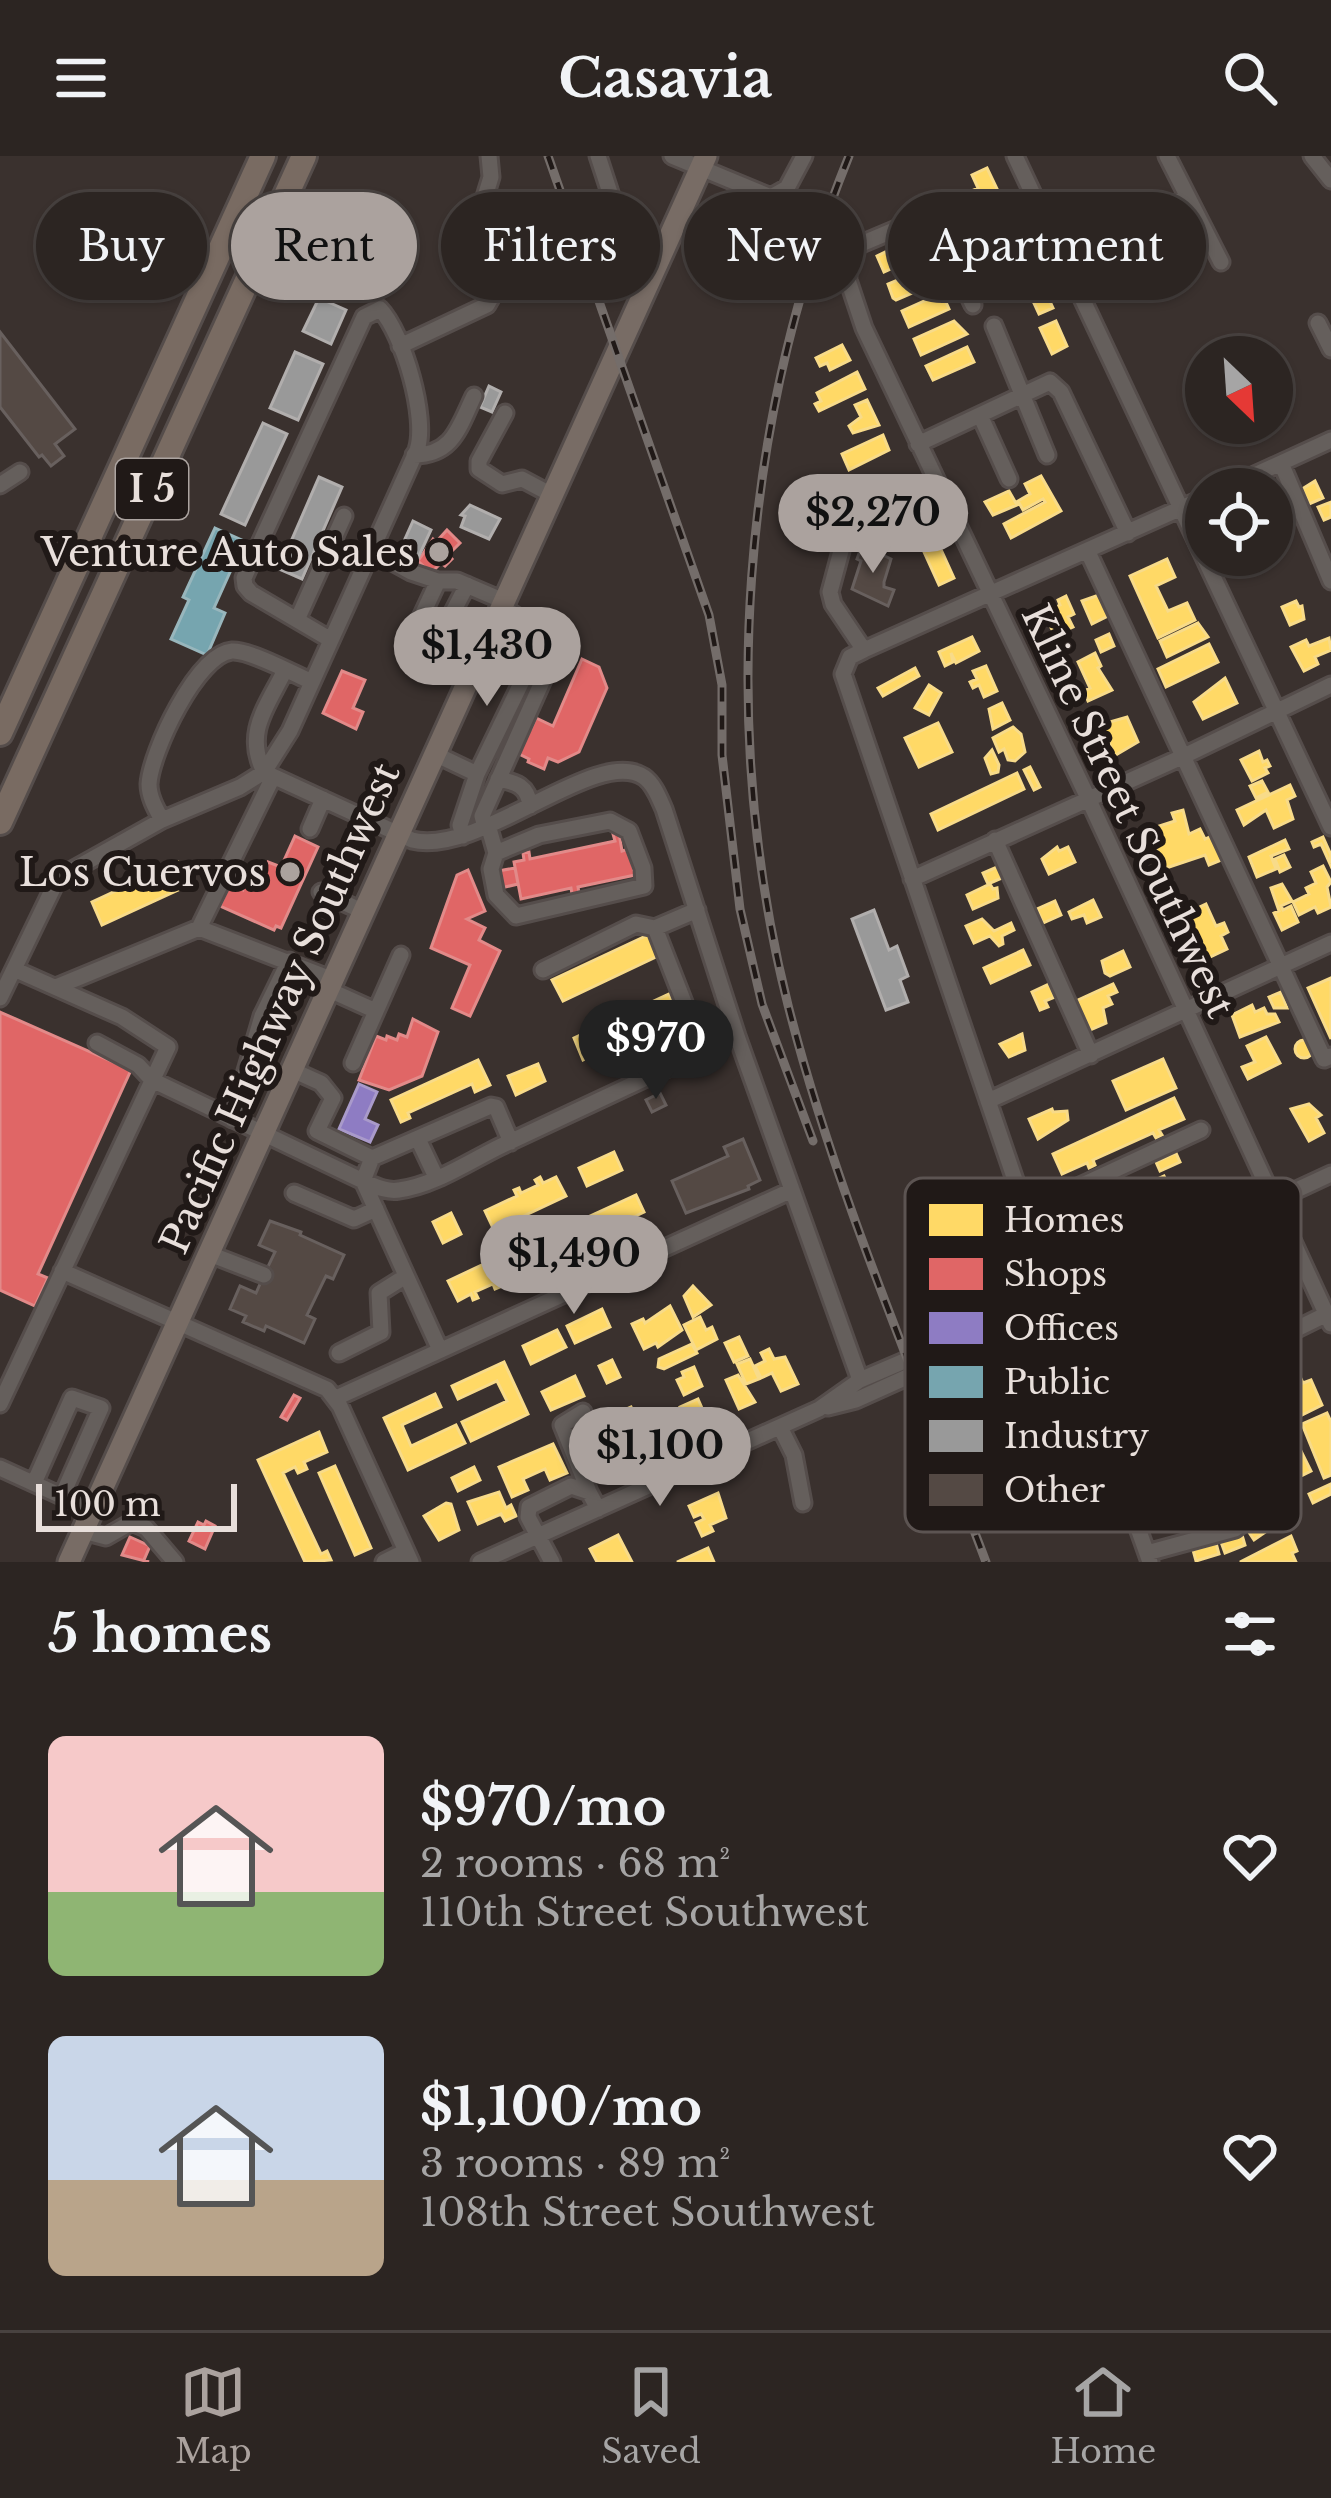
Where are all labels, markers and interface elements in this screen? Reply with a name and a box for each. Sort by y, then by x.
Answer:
icon: menu [48,45,114,111]
text: Casavia [558,45,773,112]
icon: search [1217,45,1283,111]
chip: Buy [36,192,207,300]
chip: Rent [231,192,417,300]
chip: Filters [441,192,660,300]
chip: New [684,192,864,300]
chip: Apartment [888,192,1206,300]
north arrow [1185,336,1293,444]
map controls [1185,336,1293,576]
road number: I 5 [116,459,188,519]
button: locate [1185,468,1293,576]
pin: $2,270 [775,474,971,576]
text: $2,270 [805,488,941,537]
place label: Venture Auto Sales [40,528,415,577]
marker: Venture Auto Sales [426,539,452,565]
street label: Kline Street Southwest [1011,597,1245,1026]
pin: $1,430 [389,607,585,709]
text: $1,430 [421,621,553,670]
street label: Pacific Highway Southwest [149,755,411,1261]
place label: Los Cuervos [19,848,266,897]
marker: Los Cuervos [277,859,303,885]
pin: $970 [585,1000,727,1102]
text: $970 [606,1014,706,1063]
legend [905,1178,1301,1532]
text: Homes [1004,1200,1125,1241]
pin: $1,490 [476,1215,672,1317]
text: $1,490 [507,1229,641,1278]
text: Shops [1004,1254,1107,1295]
text: Offices [1004,1308,1119,1349]
text: Public [1004,1362,1110,1403]
pin: $1,100 [562,1407,758,1509]
text: Industry [1004,1416,1149,1457]
text: $1,100 [596,1421,724,1470]
text: Other [1004,1470,1105,1511]
scale bar [36,1478,237,1531]
text: 100 m [54,1484,161,1525]
icon: filters [1217,1601,1283,1667]
text: 5 homes [48,1603,272,1666]
text: $970/mo [420,1776,666,1839]
icon: home [144,1784,288,1928]
icon: heart [1217,1823,1283,1889]
text: 2 rooms · 68 m² [420,1839,730,1888]
text: 110th Street Southwest [420,1888,869,1937]
text: $1,100/mo [420,2076,702,2139]
icon: home [144,2084,288,2228]
icon: heart [1217,2123,1283,2189]
text: 3 rooms · 89 m² [420,2139,730,2188]
text: 108th Street Southwest [420,2188,875,2237]
tab: Map [175,2359,252,2472]
tab: Saved [601,2359,701,2472]
tab: Home [1051,2359,1156,2472]

